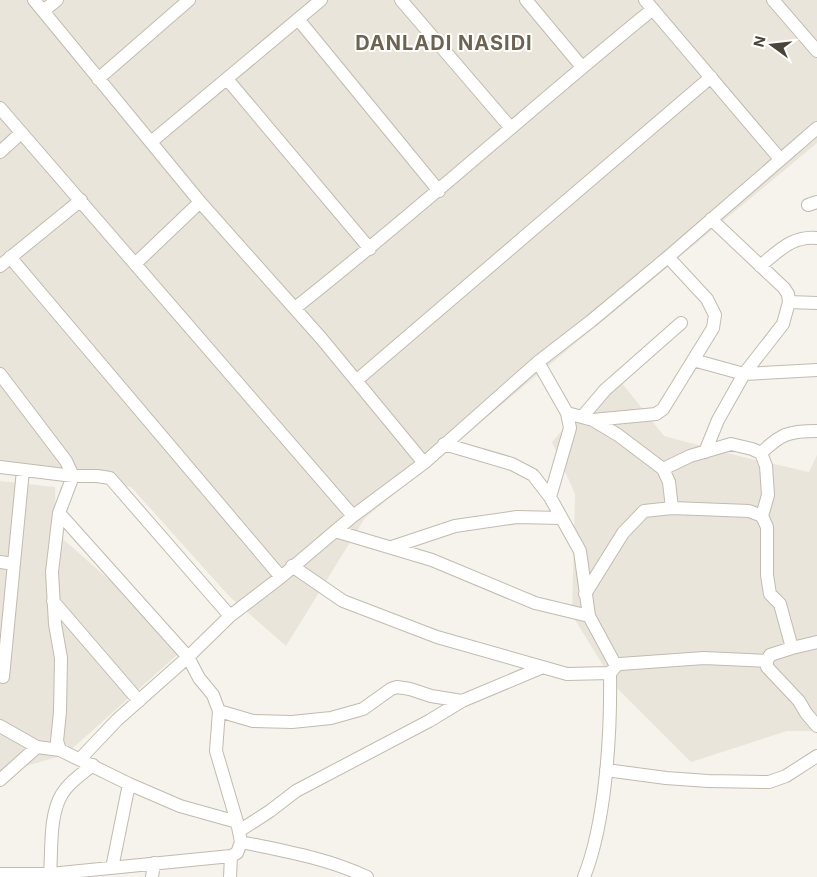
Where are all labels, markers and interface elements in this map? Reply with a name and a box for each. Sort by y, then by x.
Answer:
north arrow [747,20,797,70]
district label: DANLADI NASIDI [355,31,533,55]
text: N [749,34,769,49]

